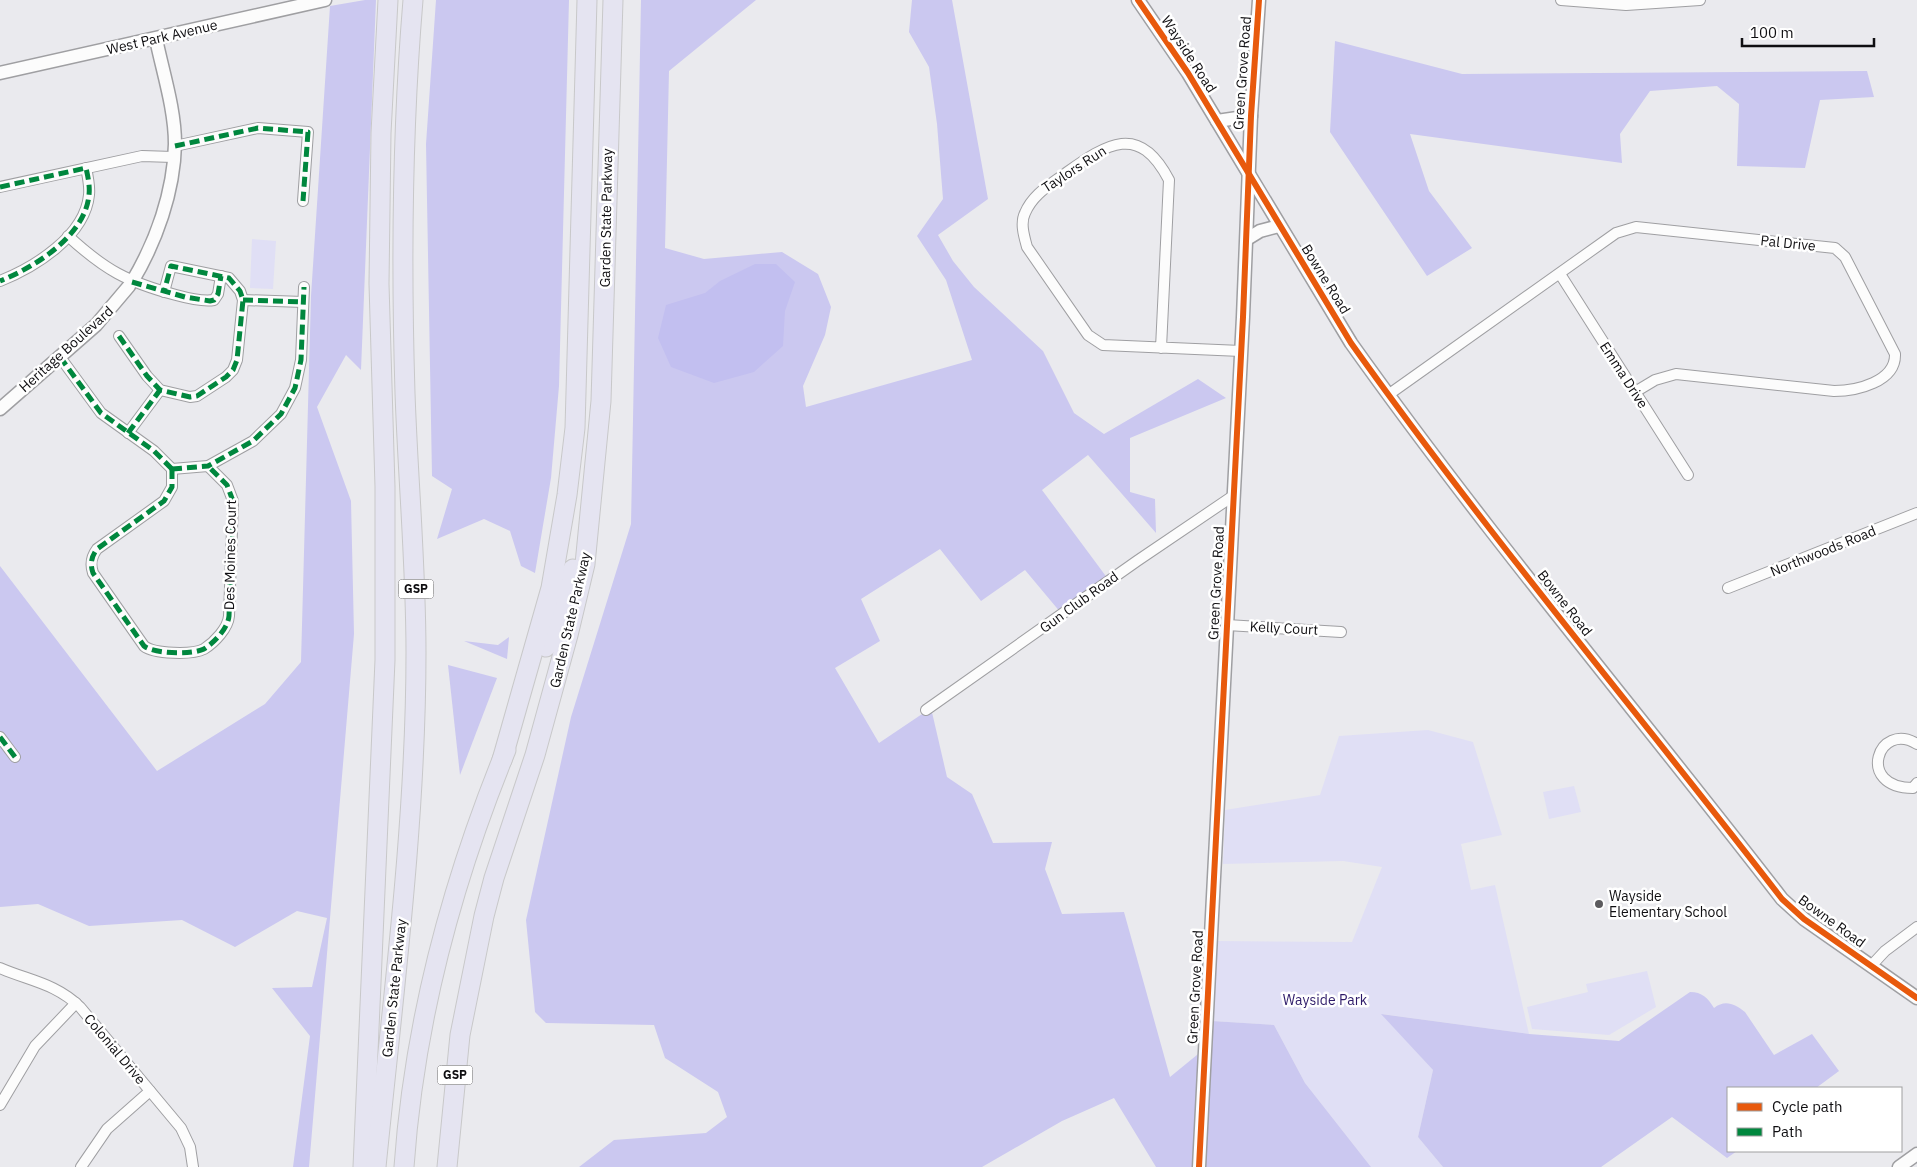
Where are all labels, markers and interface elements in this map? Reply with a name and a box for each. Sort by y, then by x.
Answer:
street label: Wayside Road [1157,12,1221,96]
street label: West Park Avenue [105,15,220,59]
scale bar [1742,15,1874,47]
street label: Green Grove Road [1229,16,1255,130]
text: 100 m [1750,23,1794,42]
street label: Taylors Run [1038,142,1110,196]
street label: Garden State Parkway [596,148,616,288]
street label: Pal Drive [1759,231,1817,255]
street label: Bowne Road [1297,241,1355,317]
street label: Heritage Boulevard [15,302,117,396]
street label: Emma Drive [1596,338,1652,412]
street label: Des Moines Court [220,500,240,610]
street label: Northwoods Road [1767,522,1879,580]
street label: Green Grove Road [1204,526,1228,640]
street label: Garden State Parkway [546,550,594,690]
street label: Bowne Road [1534,566,1596,640]
street label: Gun Club Road [1036,567,1122,637]
road number: GSP [398,580,434,598]
street label: Kelly Court [1249,617,1319,639]
place label: Wayside Elementary School [1609,887,1727,921]
street label: Bowne Road [1795,891,1869,951]
marker: Wayside Elementary School [1593,898,1605,910]
street label: Garden State Parkway [378,918,410,1058]
street label: Green Grove Road [1183,930,1207,1044]
park label: Wayside Park [1283,991,1368,1009]
street label: Colonial Drive [80,1010,150,1088]
road number: GSP [438,1066,472,1084]
legend [1727,1087,1902,1152]
text: Cycle path [1772,1097,1843,1116]
text: Path [1772,1122,1803,1141]

